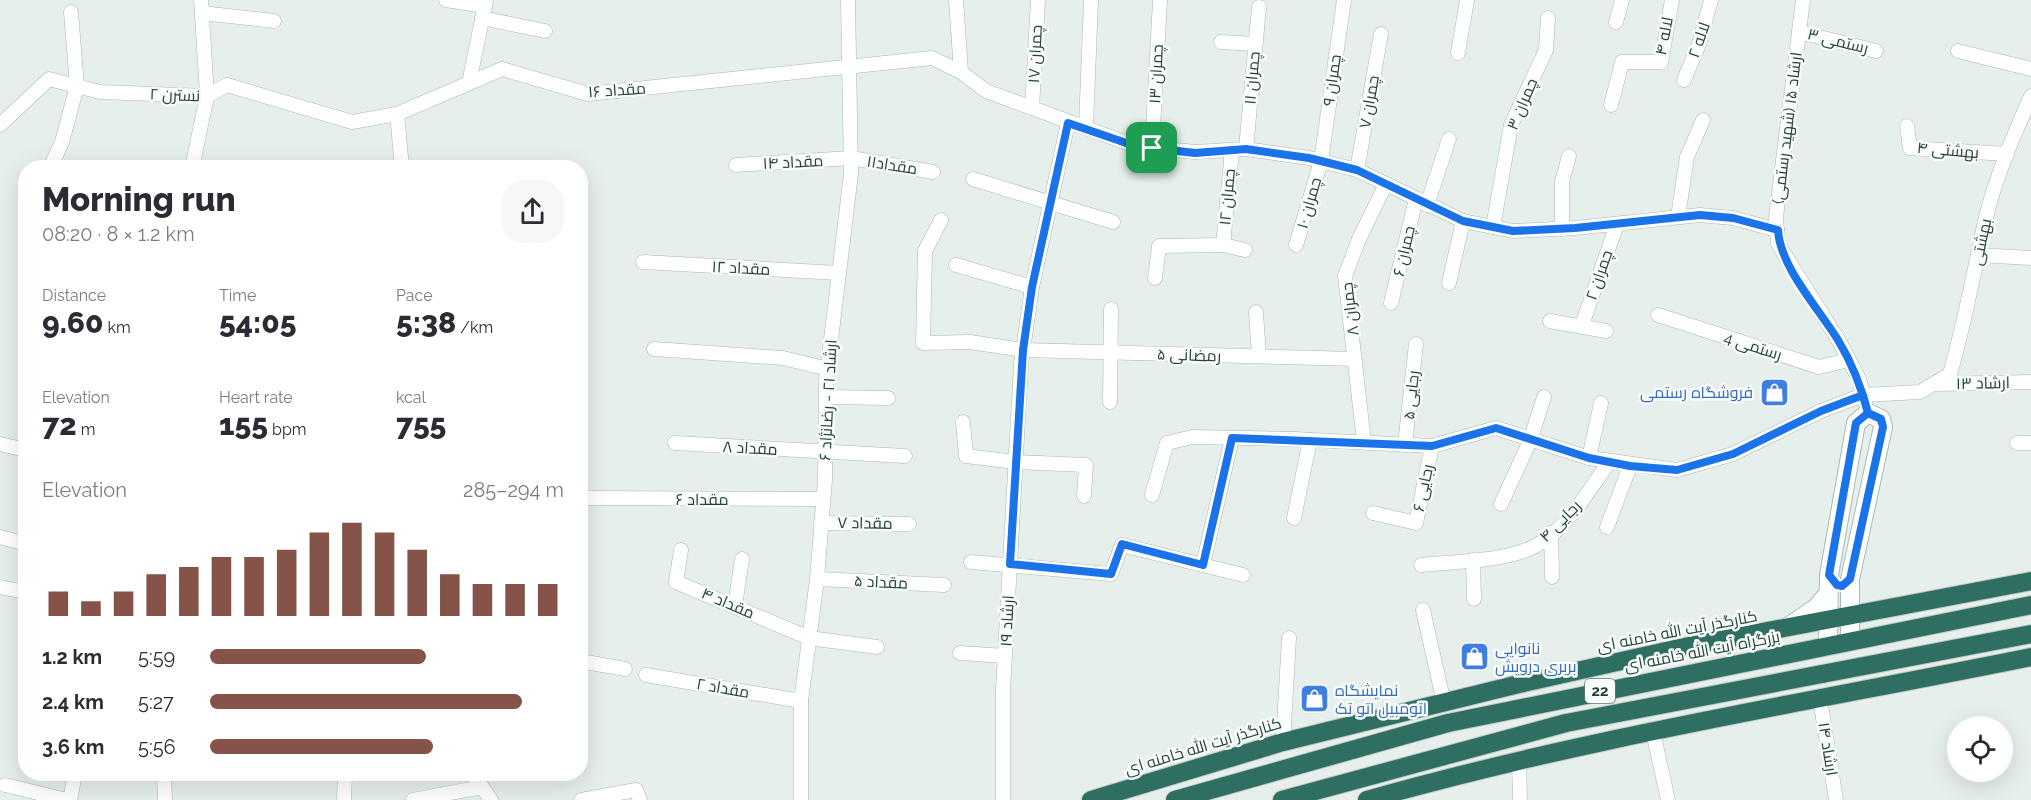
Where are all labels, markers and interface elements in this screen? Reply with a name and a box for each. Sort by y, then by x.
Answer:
street label: لاله ۴ [1651,15,1677,57]
street label: لاله ۲ [1684,20,1714,60]
street label: چمران ۱۷ [1024,24,1048,84]
street label: رستمی ۳ [1805,24,1870,59]
street label: چمران ۱۳ [1145,44,1169,104]
street label: چمران ۱۱ [1240,51,1266,106]
street label: ارشاد ۱۵ (شهید رستمی) [1768,51,1807,205]
street label: چمران ۹ [1319,53,1347,107]
street label: چمران ۷ [1355,74,1385,130]
street label: چمران ۳ [1503,75,1543,134]
street label: مقداد ۱۶ [588,79,646,101]
street label: نسترن ۲ [149,85,201,106]
pin [1126,122,1177,173]
icon: arrive [1135,131,1168,164]
street label: بهشتی ۴ [1916,138,1980,163]
street label: مقداد ۱۴ [762,151,824,173]
street label: مقداد۱۱ [865,152,919,178]
street label: چمران ۱۲ [1215,168,1241,226]
street label: چمران ۱۰ [1293,175,1327,231]
text: Morning run [42,180,236,219]
button: share [501,180,564,243]
street label: بهشتی [1967,217,1996,267]
text: 08:20 · 8 × 1.2 km [42,222,195,246]
street label: چمران ۶ [1389,224,1421,279]
street label: چمران ۲ [1582,247,1618,303]
street label: مقداد ۱۲ [711,257,771,279]
street label: چمران ۸ [1337,281,1365,337]
text: Distance [42,286,106,305]
text: Time [219,286,256,305]
text: Pace [396,286,433,305]
text: 9.60 [42,305,104,340]
text: 54:05 [219,305,296,340]
text: 5:38 [396,305,456,340]
text: km [104,318,131,337]
text: /km [456,318,493,337]
street label: رستمی 4 [1721,328,1784,365]
street label: ارشاد ۲۱ - رضانژاد ۶ [815,339,841,461]
street label: رمضانی ۵ [1157,344,1221,367]
street label: رجایی ۵ [1399,370,1424,420]
street label: ارشاد ۱۳ [1956,373,2010,393]
shop icon: فروشگاه رستمی [1758,376,1790,408]
place label: فروشگاه رستمی [1640,383,1753,403]
text: Elevation [42,388,110,407]
text: Heart rate [219,388,293,407]
text: kcal [396,388,426,407]
text: 72 [42,407,77,442]
text: 155 [219,407,268,442]
text: 755 [396,407,446,442]
text: m [77,420,95,439]
text: bpm [268,420,307,439]
street label: مقداد ۸ [722,437,778,459]
street label: رجایی ۶ [1409,463,1438,514]
text: Elevation [42,478,127,502]
text: 285–294 m [463,478,564,502]
street label: مقداد ۶ [676,490,728,509]
street label: رجایی ۴ [1535,496,1585,546]
street label: مقداد ۷ [837,513,893,533]
street label: مقداد ۵ [854,571,908,593]
street label: مقداد ۴ [699,583,757,623]
street label: ارشاد ۱۹ [996,595,1018,647]
street label: کنارگذر آیت الله خامنه ای [1595,605,1759,657]
street label: بزرگراه آیت الله خامنه ای [1622,626,1782,676]
place label: نانوایی بربری درویش [1495,639,1576,677]
shop icon: نانوایی بربری درویش [1458,641,1490,673]
text: 1.2 km [42,645,102,669]
text: 5:59 [138,645,175,669]
street label: مقداد ۲ [695,674,751,702]
road number: 22 [1585,679,1615,703]
place label: نمایشگاه اتومبیل اتو تک [1335,681,1427,719]
shop icon: نمایشگاه اتومبیل اتو تک [1298,683,1330,715]
text: 2.4 km [42,690,104,714]
text: 5:27 [138,690,174,714]
street label: کنارگذر آیت الله خامنه ای [1122,712,1284,780]
map controls [1947,716,2013,782]
button: locate [1947,716,2013,782]
street label: ارشاد ۱۴ [1814,721,1842,777]
text: 3.6 km [42,735,104,759]
text: 5:56 [138,735,176,759]

